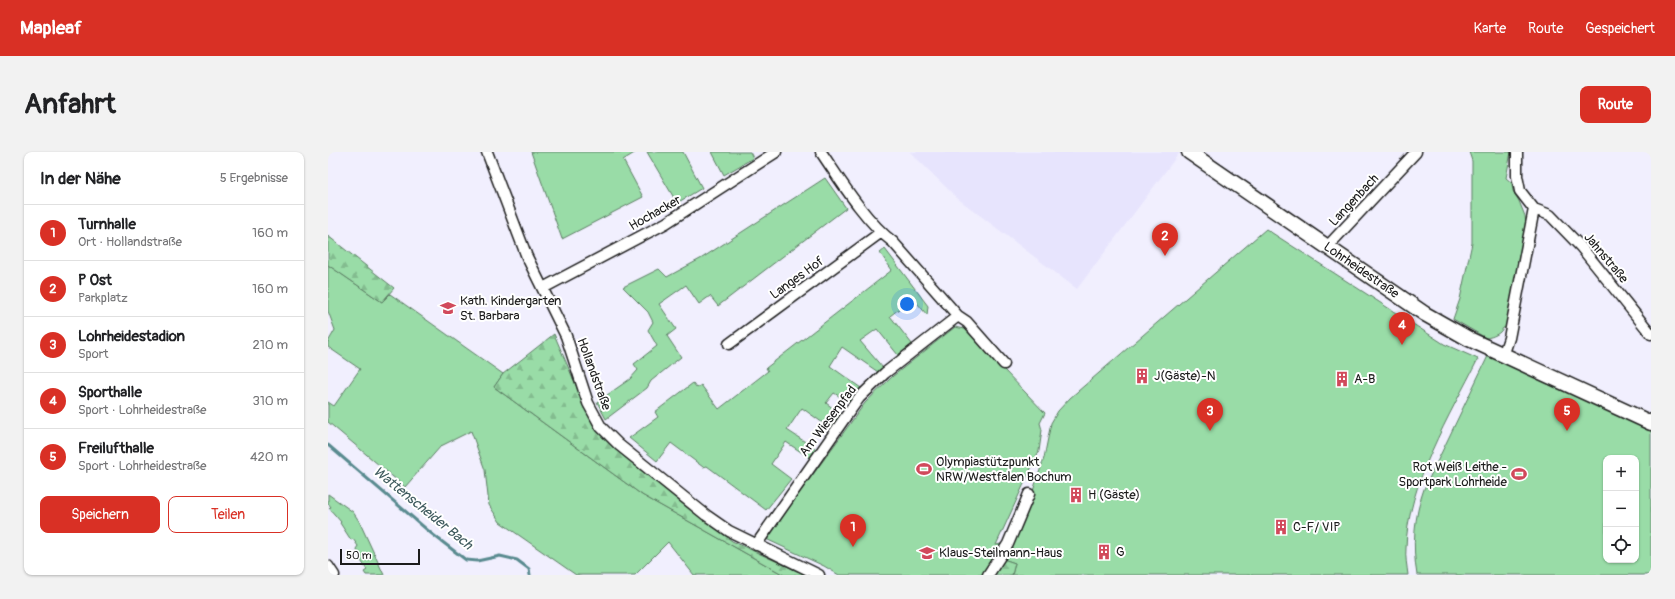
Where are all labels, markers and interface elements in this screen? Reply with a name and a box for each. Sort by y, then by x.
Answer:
text: Mapleaf [20,16,82,40]
text: Karte [1474,20,1506,37]
text: Route [1528,20,1563,37]
text: Gespeichert [1585,20,1655,37]
button: Route [1580,86,1651,123]
text: Anfahrt [24,87,116,122]
text: In der Nähe [40,168,121,189]
text: 5 Ergebnisse [220,170,288,186]
street label: Langenbach [1326,171,1382,229]
street label: Hochacker [626,192,684,234]
text: Turnhalle [78,215,136,234]
pin: 2 [1152,223,1178,256]
text: 1 [50,225,56,241]
text: 160 m [252,225,288,241]
street label: Jahnstraße [1580,230,1632,287]
text: Ort · Hollandstraße [78,234,182,250]
street label: Lohrheidestraße [1320,239,1403,302]
street label: Langes Hof [767,253,828,303]
text: P Ost [78,271,112,290]
text: 2 [49,281,57,297]
text: 160 m [252,281,288,297]
text: Parkplatz [78,290,128,306]
place label: Kath. Kindergarten St. Barbara [460,293,561,324]
your location [897,294,917,314]
school or university icon: Kath. Kindergarten St. Barbara [439,299,457,317]
pin: 4 [1389,312,1415,345]
text: Lohrheidestadion [78,327,185,346]
street label: Hollandstraße [573,336,615,413]
text: 3 [49,337,57,353]
text: 210 m [252,337,288,353]
text: Sport [78,346,109,362]
building icon: J(Gäste)-N [1133,367,1151,385]
place label: J(Gäste)-N [1154,368,1216,384]
building icon: A-B [1333,370,1351,388]
place label: A-B [1354,371,1375,387]
street label: Am Wiesenpfad [796,382,860,460]
text: Sporthalle [78,383,142,402]
text: 4 [49,393,57,409]
text: 310 m [252,393,288,409]
pin: 3 [1197,398,1223,431]
pin: 5 [1554,398,1580,431]
text: Sport · Lohrheidestraße [78,402,206,418]
text: Freilufthalle [78,439,154,458]
text: 5 [49,449,57,465]
text: 420 m [250,449,288,465]
place label: Olympiastützpunkt NRW/Westfalen Bochum [936,454,1072,485]
map controls [1603,455,1639,563]
button: + [1603,455,1639,491]
text: Sport · Lohrheidestraße [78,458,206,474]
place label: Rot Weiß Leithe - Sportpark Lohrheide [1399,459,1508,490]
sports icon: Olympiastützpunkt NRW/Westfalen Bochum [915,460,933,478]
water label: Wattenscheider Bach [370,463,477,554]
sports icon: Rot Weiß Leithe - Sportpark Lohrheide [1510,465,1528,483]
building icon: H (Gäste) [1067,486,1085,504]
place label: H (Gäste) [1088,487,1140,503]
button: − [1603,491,1639,527]
button: Speichern [40,496,160,533]
button: Teilen [168,496,288,533]
pin: 1 [840,514,866,547]
building icon: C-F/ VIP [1272,518,1290,536]
place label: C-F/ VIP [1293,519,1341,535]
button: locate [1603,527,1639,563]
building icon: G [1095,543,1113,561]
school or university icon: Klaus-Steilmann-Haus [918,544,936,562]
place label: G [1116,544,1125,560]
place label: Klaus-Steilmann-Haus [939,545,1062,561]
scale bar [340,547,420,566]
text: 50 m [346,549,372,562]

